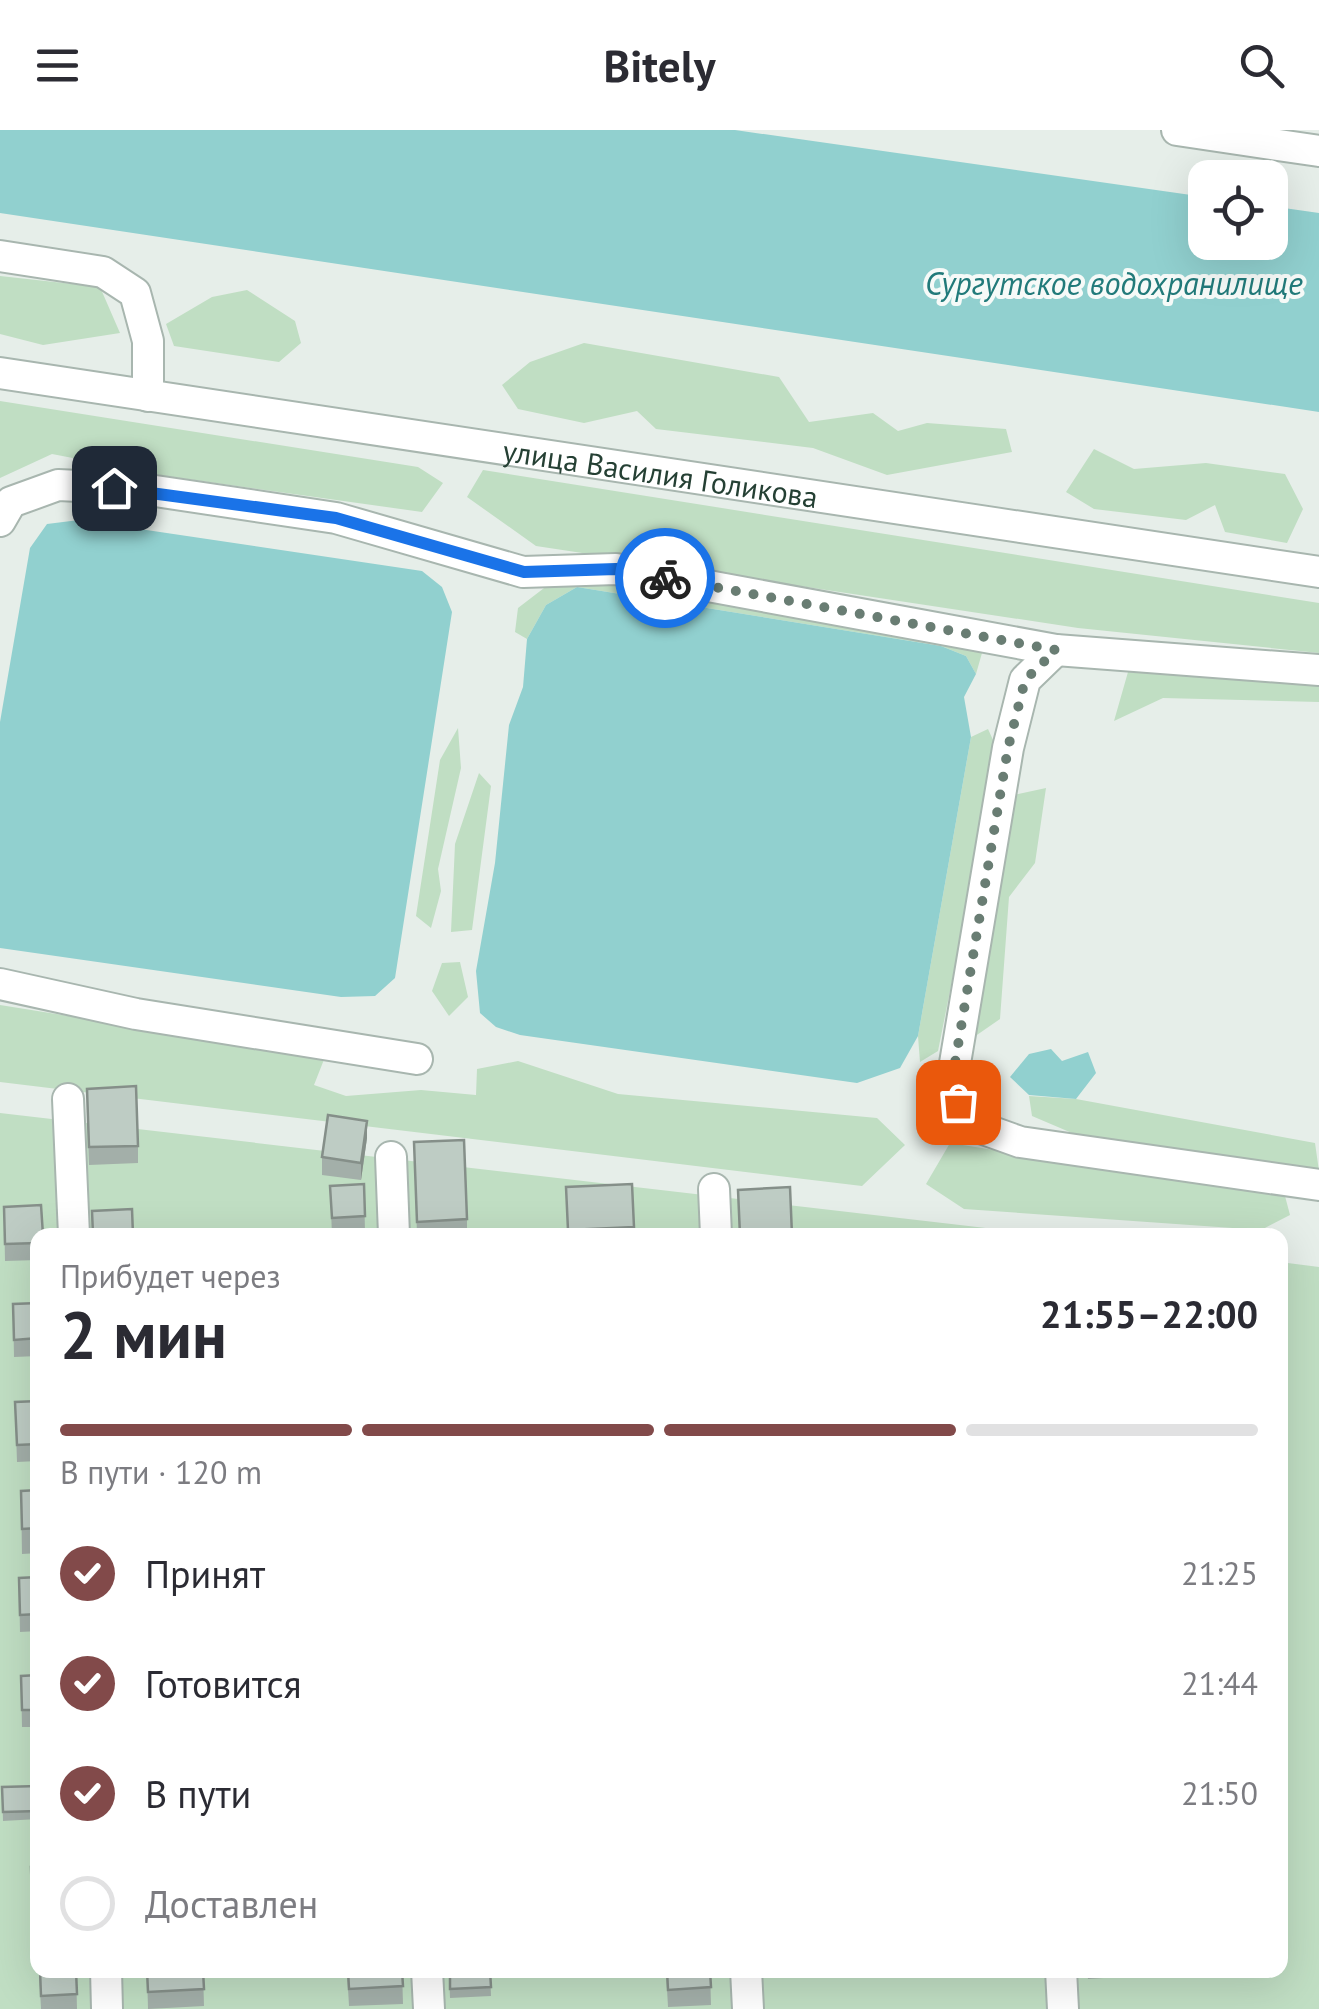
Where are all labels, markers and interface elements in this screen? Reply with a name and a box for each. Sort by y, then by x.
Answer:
text: Bitely [604,36,715,94]
icon: menu [30,38,85,93]
icon: search [1234,38,1289,93]
map controls [1188,160,1288,260]
button: locate [1188,160,1288,260]
water label: Сургутское водохранилище [925,262,1303,304]
street label: улица Василия Голикова [500,430,821,516]
pin [72,446,157,531]
icon: home [87,461,142,516]
courier [615,528,715,628]
icon: bike [638,551,693,606]
pin [916,1060,1001,1145]
icon: bag [931,1075,986,1130]
text: Прибудет через [60,1255,281,1297]
text: 21:55–22:00 [1040,1289,1258,1338]
text: 2 мин [60,1292,227,1376]
text: В пути · 120 m [60,1451,262,1493]
icon: check [60,1546,115,1601]
text: Принят [145,1549,265,1598]
text: 21:25 [1181,1552,1258,1594]
icon: check [60,1656,115,1711]
text: Готовится [145,1659,302,1708]
text: 21:44 [1181,1662,1258,1704]
icon: check [60,1766,115,1821]
text: В пути [145,1769,251,1818]
text: 21:50 [1181,1772,1258,1814]
text: Доставлен [145,1879,318,1928]

